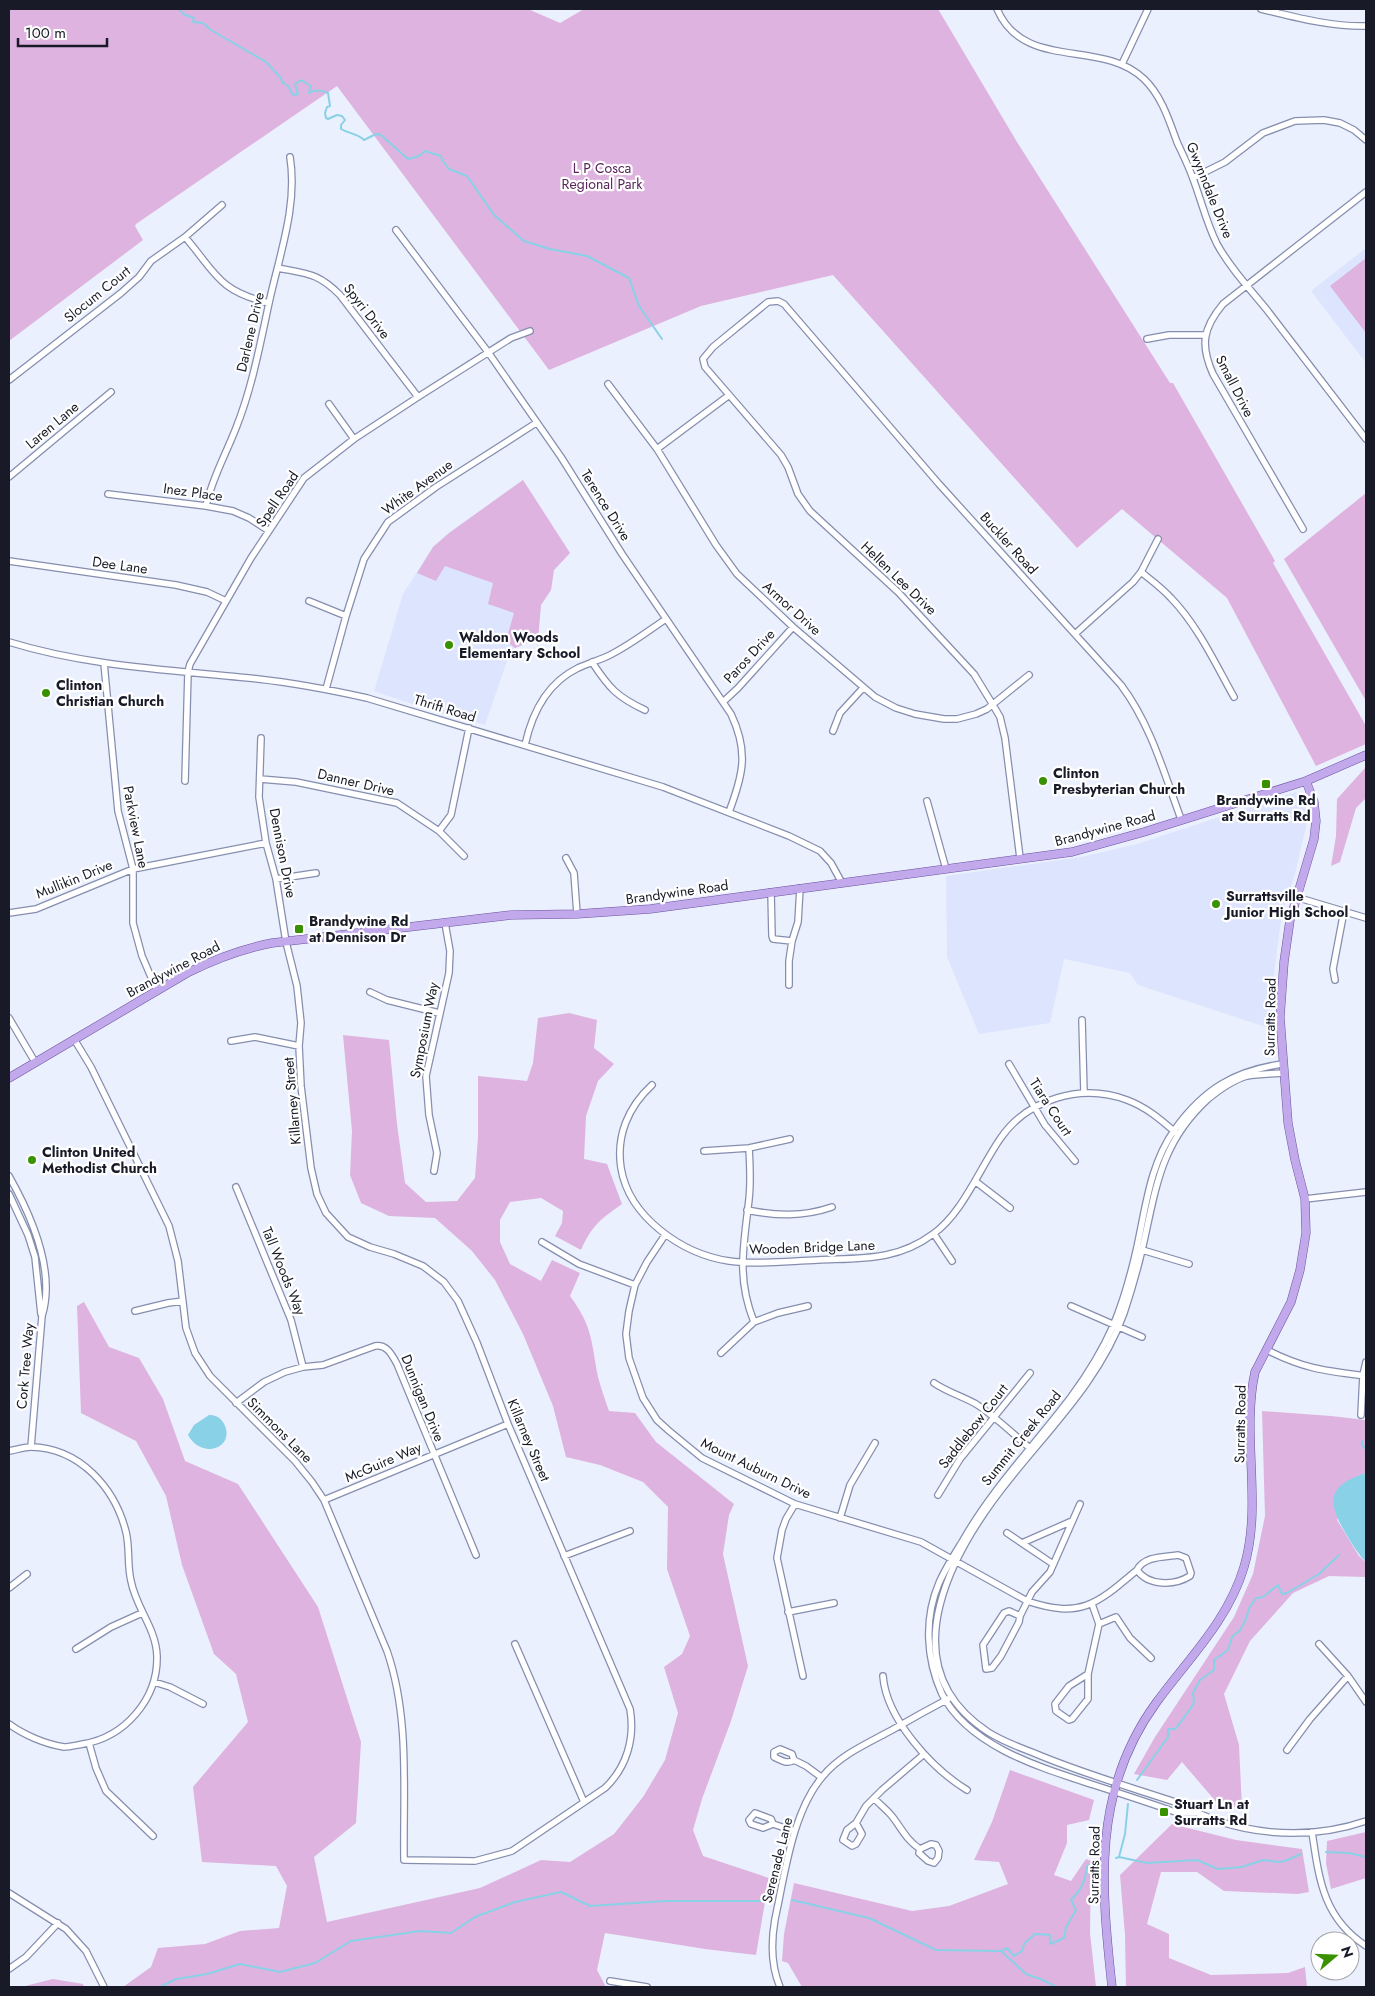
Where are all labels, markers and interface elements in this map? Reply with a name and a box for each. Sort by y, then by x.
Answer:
scale bar [18,15,106,47]
text: 100 m [25,22,66,44]
street label: Gwynndale Drive [1182,139,1238,241]
park label: L P Cosca Regional Park [562,158,643,194]
street label: Slocum Court [59,261,135,327]
street label: Spyri Drive [339,279,395,343]
street label: Darlene Drive [231,290,269,374]
street label: Small Drive [1211,352,1259,420]
street label: Laren Lane [21,397,83,453]
street label: White Avenue [377,454,457,520]
street label: Terence Drive [576,465,636,545]
street label: Spell Road [251,467,303,531]
street label: Inez Place [162,478,224,506]
street label: Buckler Road [976,507,1042,579]
street label: Hellen Lee Drive [857,537,941,619]
street label: Dee Lane [91,551,149,579]
street label: Armor Drive [758,576,826,640]
street label: Paros Drive [719,625,779,687]
place label: Waldon Woods Elementary School [459,627,580,663]
marker: Waldon Woods Elementary School [443,639,455,651]
place label: Clinton Christian Church [56,675,164,711]
marker: Clinton Christian Church [40,687,52,699]
street label: Thrift Road [411,689,479,727]
street label: Danner Drive [316,763,396,801]
place label: Clinton Presbyterian Church [1053,763,1185,799]
marker: Clinton Presbyterian Church [1037,775,1049,787]
marker: Brandywine Rd at Surratts Rd [1260,778,1272,790]
street label: Parkview Lane [118,784,154,870]
place label: Brandywine Rd at Surratts Rd [1216,790,1316,826]
street label: Brandywine Road [1052,805,1158,851]
street label: Dennison Drive [264,806,302,900]
street label: Mullikin Drive [33,855,115,903]
street label: Brandywine Road [624,875,730,909]
place label: Surrattsville Junior High School [1223,886,1348,922]
marker: Surrattsville Junior High School [1210,898,1222,910]
place label: Brandywine Rd at Dennison Dr [309,911,408,947]
marker: Brandywine Rd at Dennison Dr [293,923,305,935]
street label: Brandywine Road [123,936,223,1002]
street label: Surratts Road [1259,978,1281,1056]
street label: Symposium Way [405,979,443,1080]
street label: Killarney Street [278,1056,306,1146]
street label: Tiara Court [1025,1074,1078,1140]
place label: Clinton United Methodist Church [42,1142,157,1178]
marker: Clinton United Methodist Church [26,1154,38,1166]
street label: Tall Woods Way [257,1224,311,1319]
street label: Wooden Bridge Lane [749,1235,875,1259]
street label: Cork Tree Way [11,1321,39,1410]
street label: Dunnigan Drive [396,1351,450,1445]
street label: Saddlebow Court [934,1379,1013,1473]
street label: Surratts Road [1229,1385,1251,1463]
street label: Summit Creek Road [976,1386,1066,1490]
street label: Simmons Lane [243,1393,317,1467]
street label: Killarney Street [503,1396,556,1485]
street label: Mount Auburn Drive [698,1433,814,1503]
street label: McGuire Way [342,1437,425,1487]
place label: Stuart Ln at Surratts Rd [1174,1794,1249,1830]
marker: Stuart Ln at Surratts Rd [1158,1806,1170,1818]
street label: Serenade Lane [757,1815,797,1905]
street label: Surratts Road [1083,1826,1105,1904]
north arrow [1310,1931,1360,1981]
text: N [1336,1943,1359,1960]

